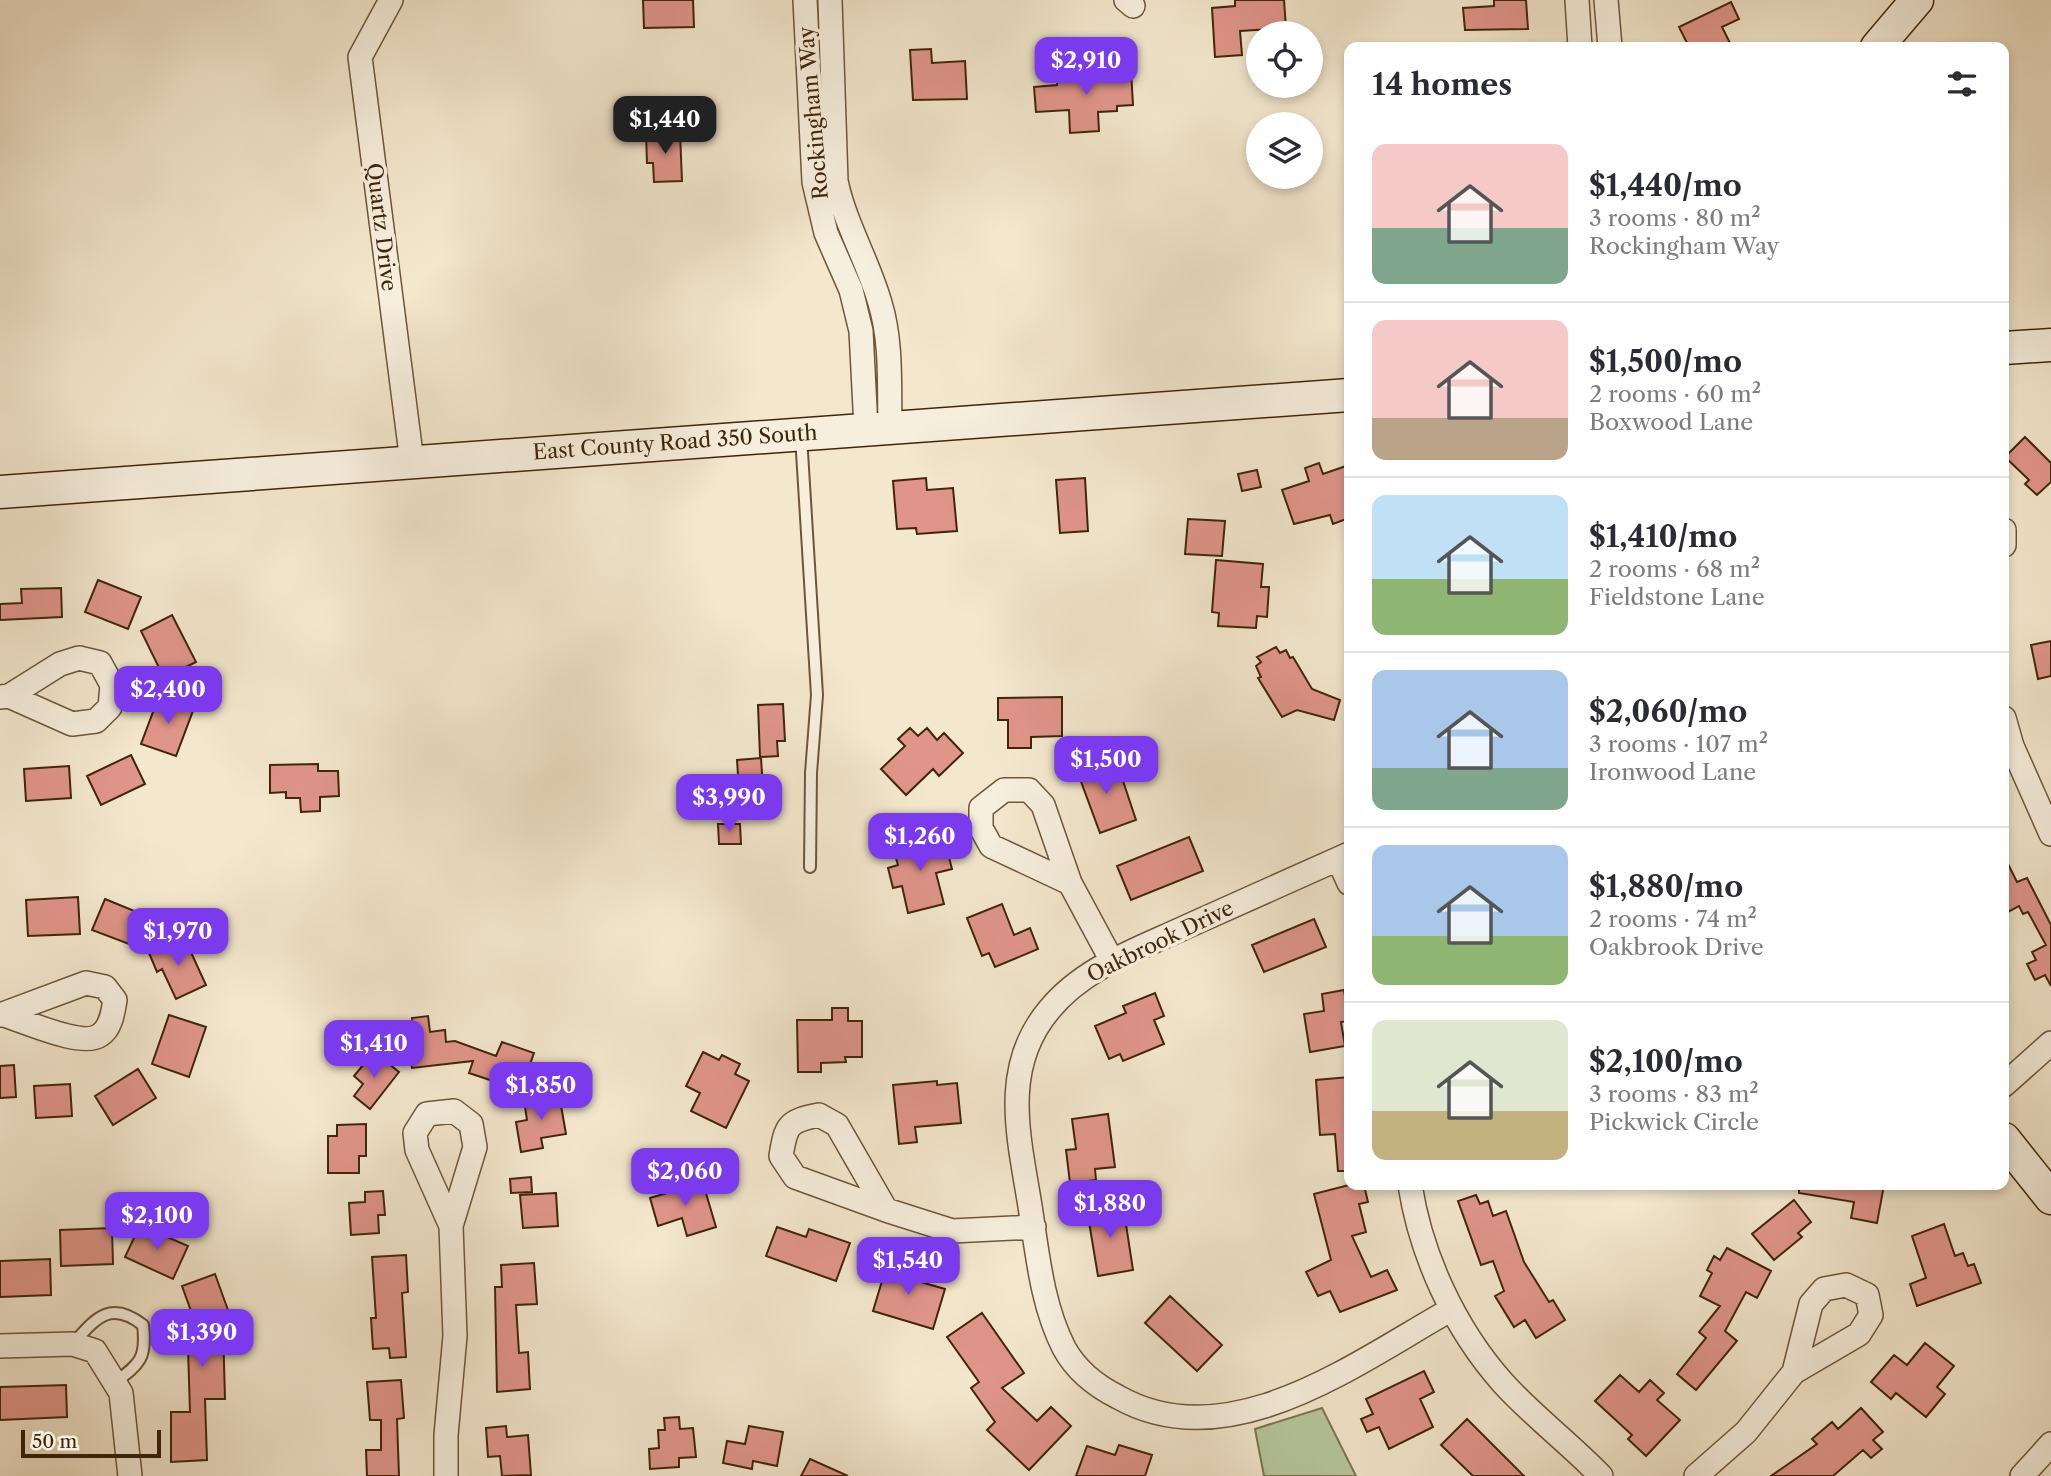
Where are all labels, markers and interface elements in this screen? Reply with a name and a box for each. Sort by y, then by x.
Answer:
map controls [1246,21,1323,189]
button: locate [1246,21,1323,98]
street label: Rockingham Way [793,25,833,201]
pin: $2,910 [1029,38,1143,97]
text: $2,910 [1051,46,1121,74]
icon: filters [1943,65,1981,103]
text: 14 homes [1372,66,1512,103]
pin: $1,440 [608,96,722,156]
text: $1,440 [629,105,701,133]
button: layers [1246,112,1323,189]
street label: Quartz Drive [362,162,402,292]
text: $1,440/mo [1589,167,1742,204]
icon: home [1428,172,1512,256]
text: 3 rooms · 80 m² [1589,204,1761,232]
text: Rockingham Way [1589,232,1779,260]
text: $1,500/mo [1589,343,1742,380]
icon: home [1428,348,1512,432]
text: 2 rooms · 60 m² [1589,380,1761,408]
text: Boxwood Lane [1589,408,1753,436]
street label: East County Road 350 South [532,420,818,464]
text: $1,410/mo [1589,518,1737,555]
icon: home [1428,523,1512,607]
text: 2 rooms · 68 m² [1589,555,1760,583]
text: Fieldstone Lane [1589,583,1765,611]
pin: $2,400 [111,666,225,726]
text: $2,400 [130,675,206,703]
text: $2,060/mo [1589,693,1747,730]
icon: home [1428,698,1512,782]
text: 3 rooms · 107 m² [1589,730,1768,758]
pin: $1,500 [1049,736,1163,796]
text: $1,500 [1070,745,1142,773]
text: Ironwood Lane [1589,758,1756,786]
pin: $3,990 [672,774,786,834]
text: $3,990 [692,783,766,811]
pin: $1,260 [863,814,977,873]
text: $1,260 [884,822,956,850]
text: $1,880/mo [1589,868,1743,905]
icon: home [1428,873,1512,957]
street label: Oakbrook Drive [1083,895,1237,987]
text: 2 rooms · 74 m² [1589,905,1757,933]
pin: $1,970 [121,908,235,968]
text: $1,970 [143,917,213,945]
text: Oakbrook Drive [1589,933,1764,961]
pin: $1,410 [317,1020,431,1080]
text: $1,410 [340,1029,408,1057]
text: $2,100/mo [1589,1043,1743,1080]
icon: home [1428,1048,1512,1132]
pin: $1,850 [484,1062,598,1122]
text: $1,850 [505,1071,577,1099]
text: 3 rooms · 83 m² [1589,1080,1759,1108]
text: Pickwick Circle [1589,1108,1759,1136]
pin: $2,060 [628,1148,742,1208]
text: $2,060 [647,1157,723,1185]
pin: $1,880 [1053,1180,1167,1240]
text: $1,880 [1074,1189,1146,1217]
pin: $2,100 [100,1192,214,1252]
text: $2,100 [121,1201,193,1229]
pin: $1,540 [851,1238,965,1297]
text: $1,540 [873,1246,943,1274]
pin: $1,390 [145,1310,259,1369]
text: $1,390 [167,1318,237,1346]
scale bar [21,1427,161,1459]
text: 50 m [32,1430,77,1453]

